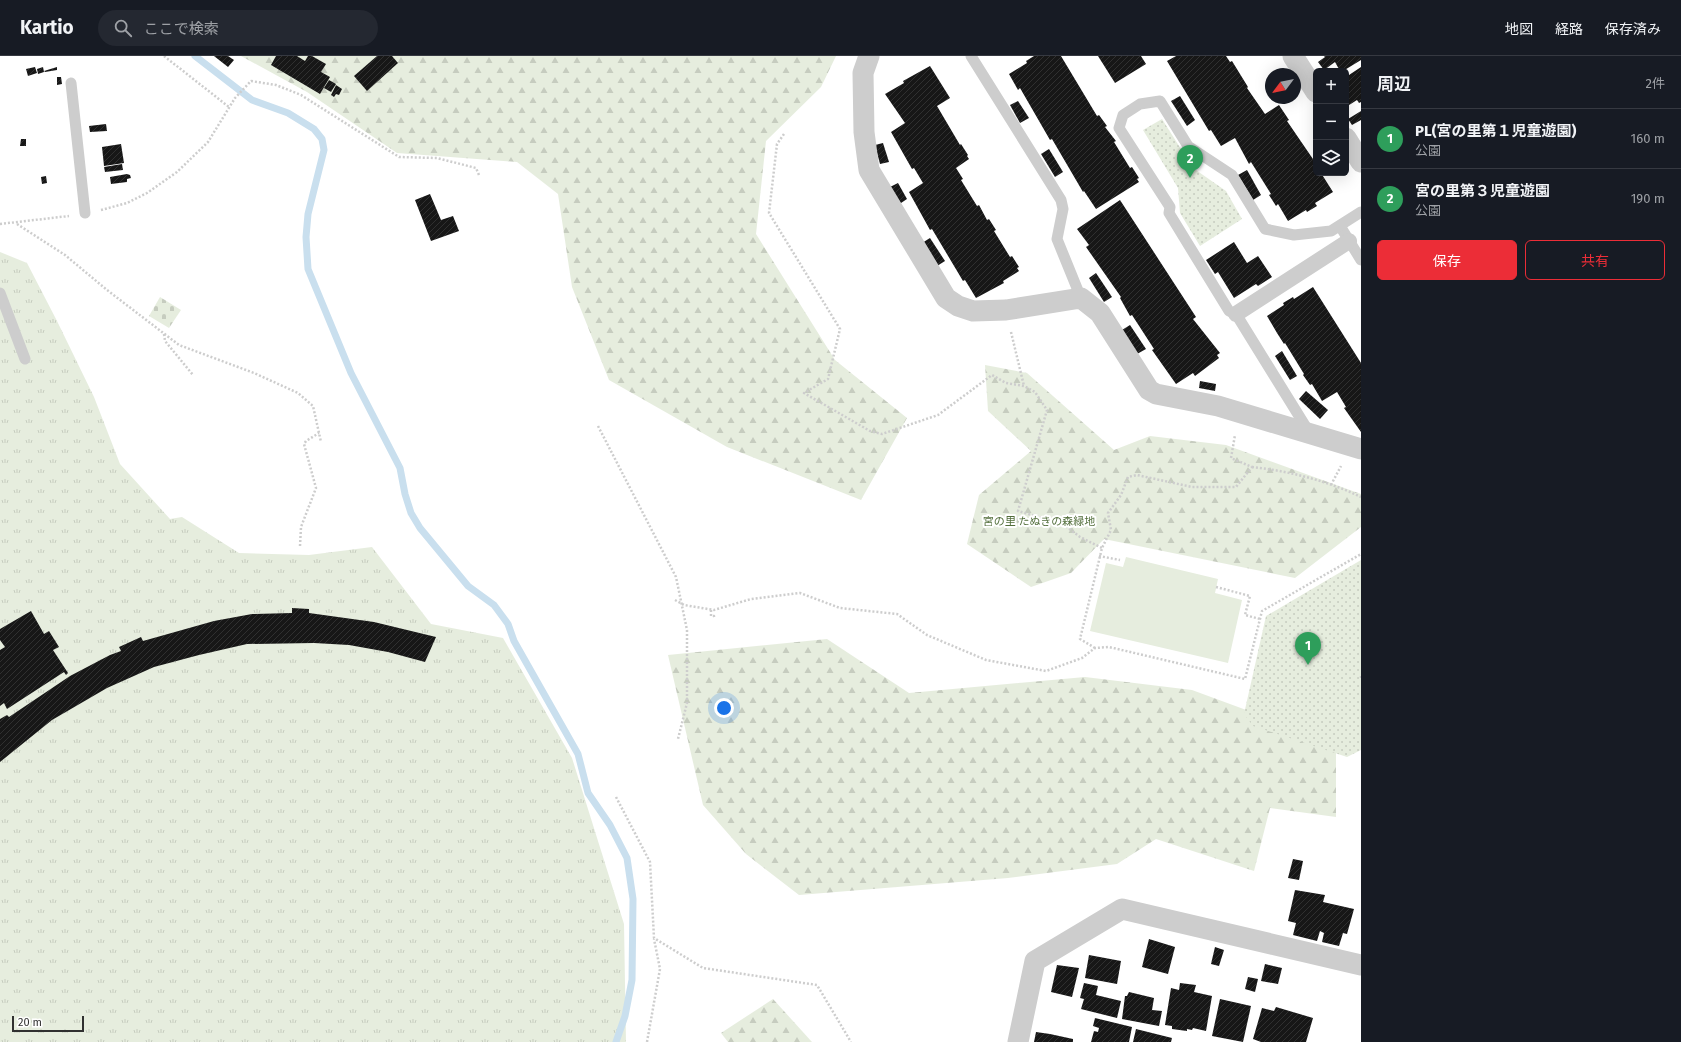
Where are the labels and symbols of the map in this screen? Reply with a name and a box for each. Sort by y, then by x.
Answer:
north arrow [1265,68,1301,104]
pin: 2 [1177,145,1203,178]
park label: 宮の里 たぬきの森緑地 [983,515,1095,528]
pin: 1 [1295,632,1321,665]
your location [714,698,734,718]
scale bar [12,1014,84,1033]

